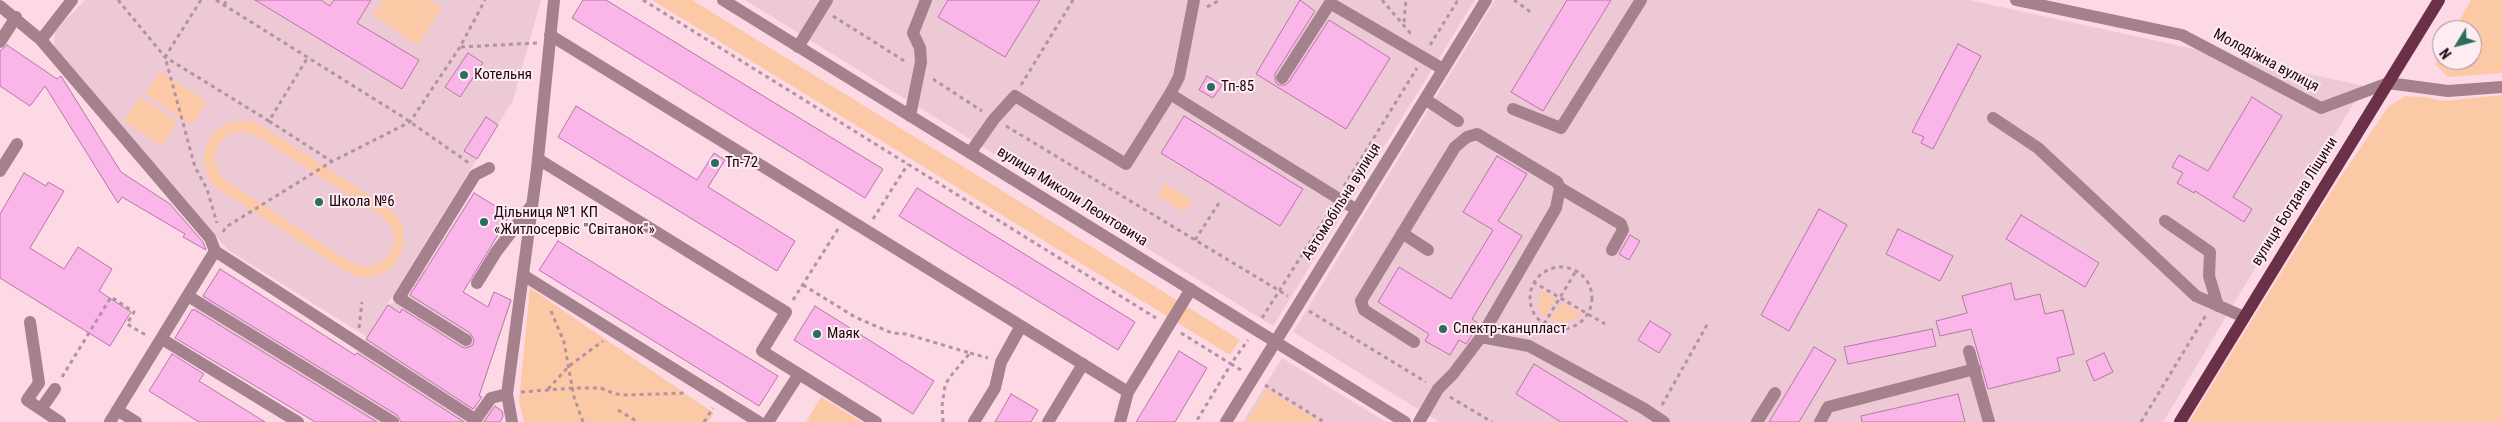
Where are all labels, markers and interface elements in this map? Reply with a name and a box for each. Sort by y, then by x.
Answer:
north arrow [2432,20,2482,70]
street label: Молодіжна вулиця [2210,26,2322,96]
text: N [2437,45,2455,62]
place label: Котельня [474,66,532,84]
marker: Котельня [458,69,470,81]
place label: Тп-85 [1221,78,1254,96]
marker: Тп-85 [1205,81,1217,93]
street label: вулиця Богдана Ліщини [2248,134,2342,270]
street label: Автомобільна вулиця [1299,140,1385,264]
street label: вулиця Миколи Леонтовича [993,143,1151,251]
place label: Тп-72 [725,154,758,172]
marker: Тп-72 [709,157,721,169]
place label: Школа №6 [329,193,395,211]
marker: Школа №6 [313,196,325,208]
place label: Дільниця №1 КП «Житлосервіс "Світанок"» [494,204,655,239]
marker: Дільниця №1 КП «Житлосервіс "Світанок"» [478,216,490,228]
place label: Спектр-канцпласт [1453,320,1567,338]
marker: Спектр-канцпласт [1437,323,1449,335]
place label: Маяк [827,325,860,343]
marker: Маяк [811,328,823,340]

